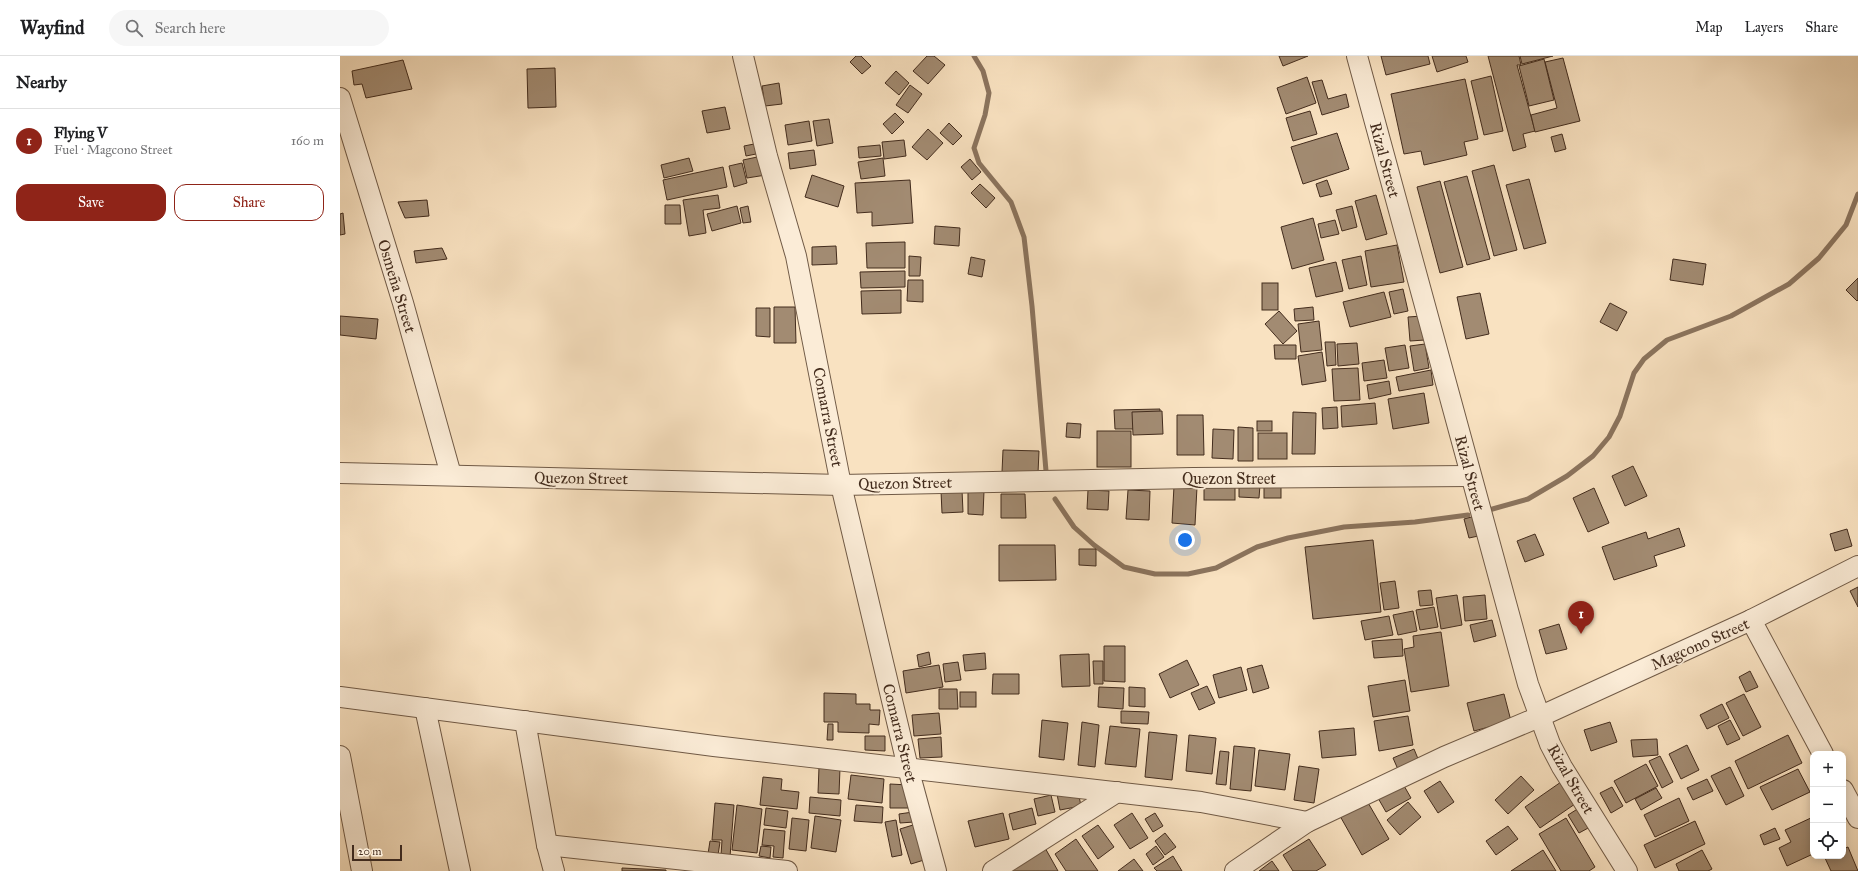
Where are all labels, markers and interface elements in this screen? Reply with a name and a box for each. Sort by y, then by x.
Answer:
search box [109,10,389,46]
text: Wayfind [20,16,85,39]
icon: search [123,17,145,39]
text: Search here [155,19,226,37]
text: Map [1695,19,1723,36]
text: Layers [1745,19,1783,36]
text: Share [1805,19,1838,36]
text: Nearby [16,72,67,93]
street label: Rizal Street [1366,120,1404,200]
text: Flying V [54,124,108,142]
text: 1 [26,133,32,149]
text: 160 m [291,133,324,149]
text: Fuel · Magcono Street [54,142,173,158]
button: Save [16,184,166,221]
button: Share [174,184,324,221]
street label: Osmeña Street [374,237,420,335]
street label: Comarra Street [809,366,847,469]
street label: Rizal Street [1451,433,1489,513]
street label: Quezon Street [534,468,628,488]
street label: Quezon Street [1182,469,1276,488]
street label: Quezon Street [858,473,952,493]
your location [1175,530,1195,550]
pin: 1 [1568,601,1594,634]
street label: Magcono Street [1648,614,1753,675]
street label: Comarra Street [879,682,922,785]
street label: Rizal Street [1543,741,1599,818]
map controls [1810,751,1846,859]
button: + [1810,751,1846,787]
button: − [1810,787,1846,823]
button: locate [1810,823,1846,859]
scale bar [352,843,402,862]
text: 20 m [358,845,381,858]

